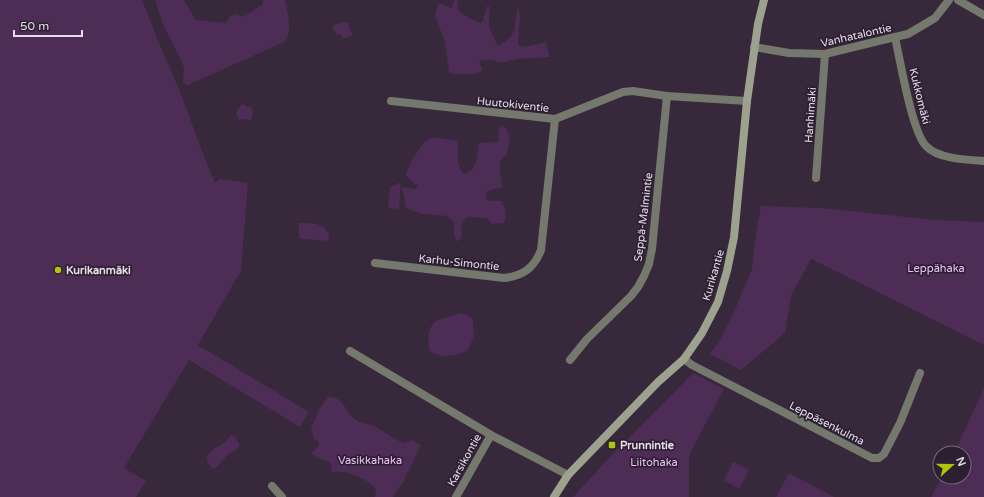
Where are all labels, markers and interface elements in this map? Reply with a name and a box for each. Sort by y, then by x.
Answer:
scale bar [14,12,82,38]
text: 50 m [20,19,49,33]
street label: Vanhatalontie [819,21,893,50]
street label: Kukkomäki [906,67,933,126]
street label: Hanhimäki [802,87,819,143]
street label: Huutokiventie [476,94,550,115]
street label: Seppä-Malmintie [632,172,655,262]
street label: Kurikantie [700,248,727,302]
street label: Karhu-Simontie [418,252,500,273]
park label: Leppähaka [907,262,965,275]
place label: Kurikanmäki [66,264,131,277]
marker: Kurikanmäki [53,265,63,275]
street label: Leppäsenkulma [787,399,866,448]
street label: Karsikontie [445,432,484,489]
place label: Prunnintie [620,439,675,452]
marker: Prunnintie [607,440,617,450]
north arrow [932,445,972,485]
park label: Vasikkahaka [338,454,402,467]
text: N [953,455,969,468]
park label: Liitohaka [630,456,678,469]

